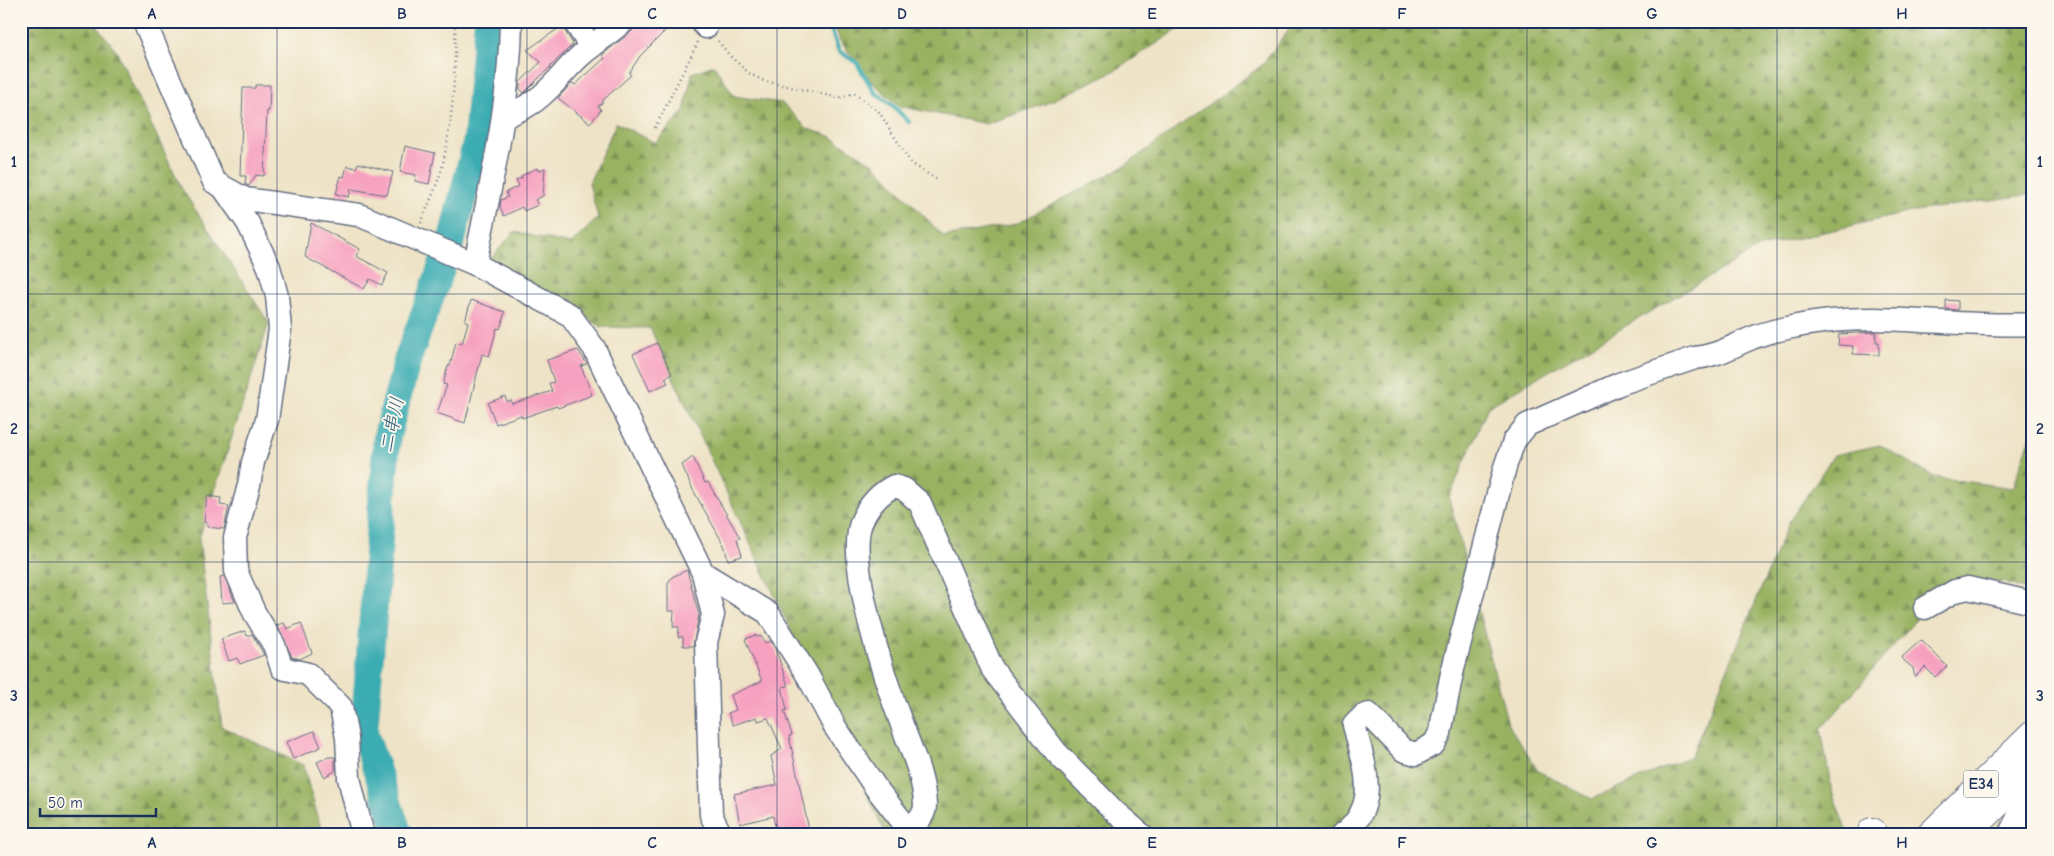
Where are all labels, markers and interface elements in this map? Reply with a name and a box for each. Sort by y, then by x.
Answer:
text: A [148,5,157,23]
text: B [397,5,407,23]
text: C [647,5,657,23]
text: D [897,5,907,23]
text: E [1147,5,1157,23]
text: F [1397,5,1407,23]
text: G [1646,5,1658,23]
text: H [1896,5,1908,23]
text: 1 [11,153,17,171]
text: 1 [2037,153,2043,171]
water label: 二串川 [375,395,409,455]
text: 2 [10,420,18,438]
text: 2 [2036,420,2044,438]
text: 3 [10,687,18,705]
text: 3 [2036,687,2044,705]
road number: E34 [1964,771,1998,798]
scale bar [40,786,156,818]
text: 50 m [48,794,83,812]
text: A [148,834,157,852]
text: B [397,834,407,852]
text: C [647,834,657,852]
text: D [897,834,907,852]
text: E [1147,834,1157,852]
text: F [1397,834,1407,852]
text: G [1646,834,1658,852]
text: H [1896,834,1908,852]

